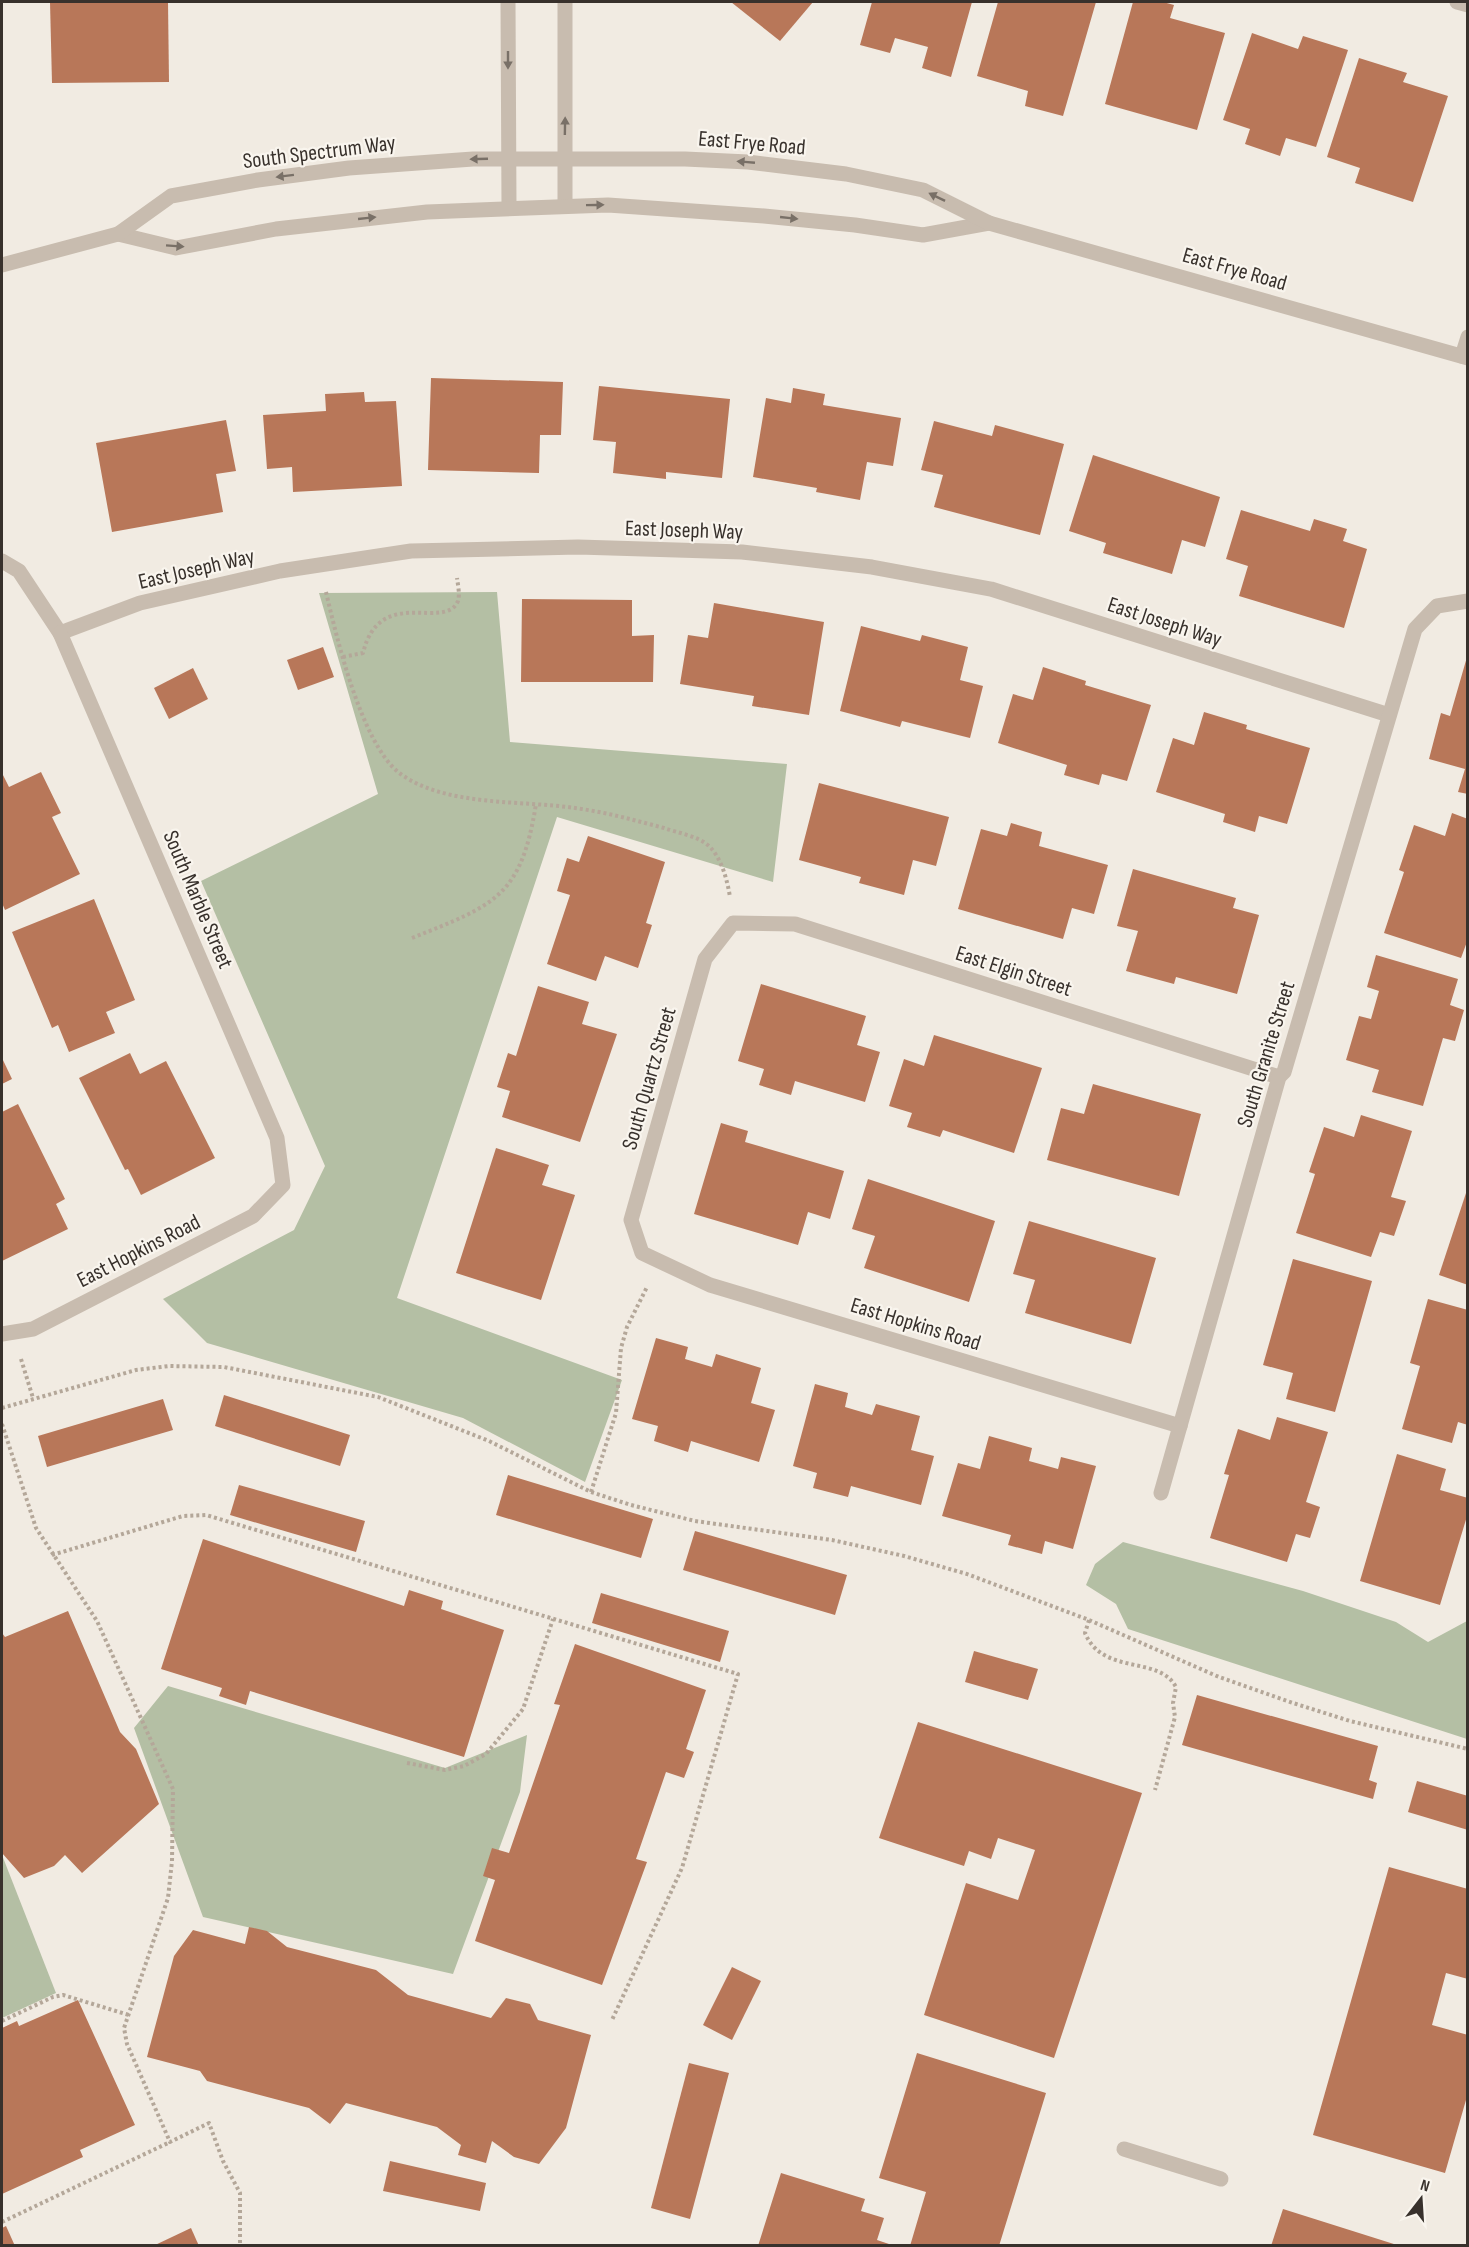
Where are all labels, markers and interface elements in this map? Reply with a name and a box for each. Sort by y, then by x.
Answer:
one-way arrow [503,50,513,69]
one-way arrow [560,117,570,136]
street label: East Frye Road [697,125,807,162]
street label: South Spectrum Way [241,130,398,175]
one-way arrow [470,154,489,164]
one-way arrow [736,158,755,167]
one-way arrow [276,172,295,181]
one-way arrow [928,192,946,202]
one-way arrow [585,200,604,210]
one-way arrow [780,213,799,223]
one-way arrow [358,214,377,223]
one-way arrow [165,241,184,251]
street label: East Frye Road [1179,242,1290,297]
street label: East Joseph Way [624,515,744,546]
street label: East Joseph Way [136,543,257,596]
street label: East Joseph Way [1104,591,1225,654]
street label: South Marble Street [156,827,239,973]
street label: East Elgin Street [952,940,1075,1003]
street label: South Granite Street [1231,978,1302,1131]
street label: South Quartz Street [616,1004,683,1153]
street label: East Hopkins Road [73,1209,205,1294]
street label: East Hopkins Road [847,1292,984,1357]
north arrow [1391,2169,1451,2229]
text: N [1418,2176,1432,2196]

